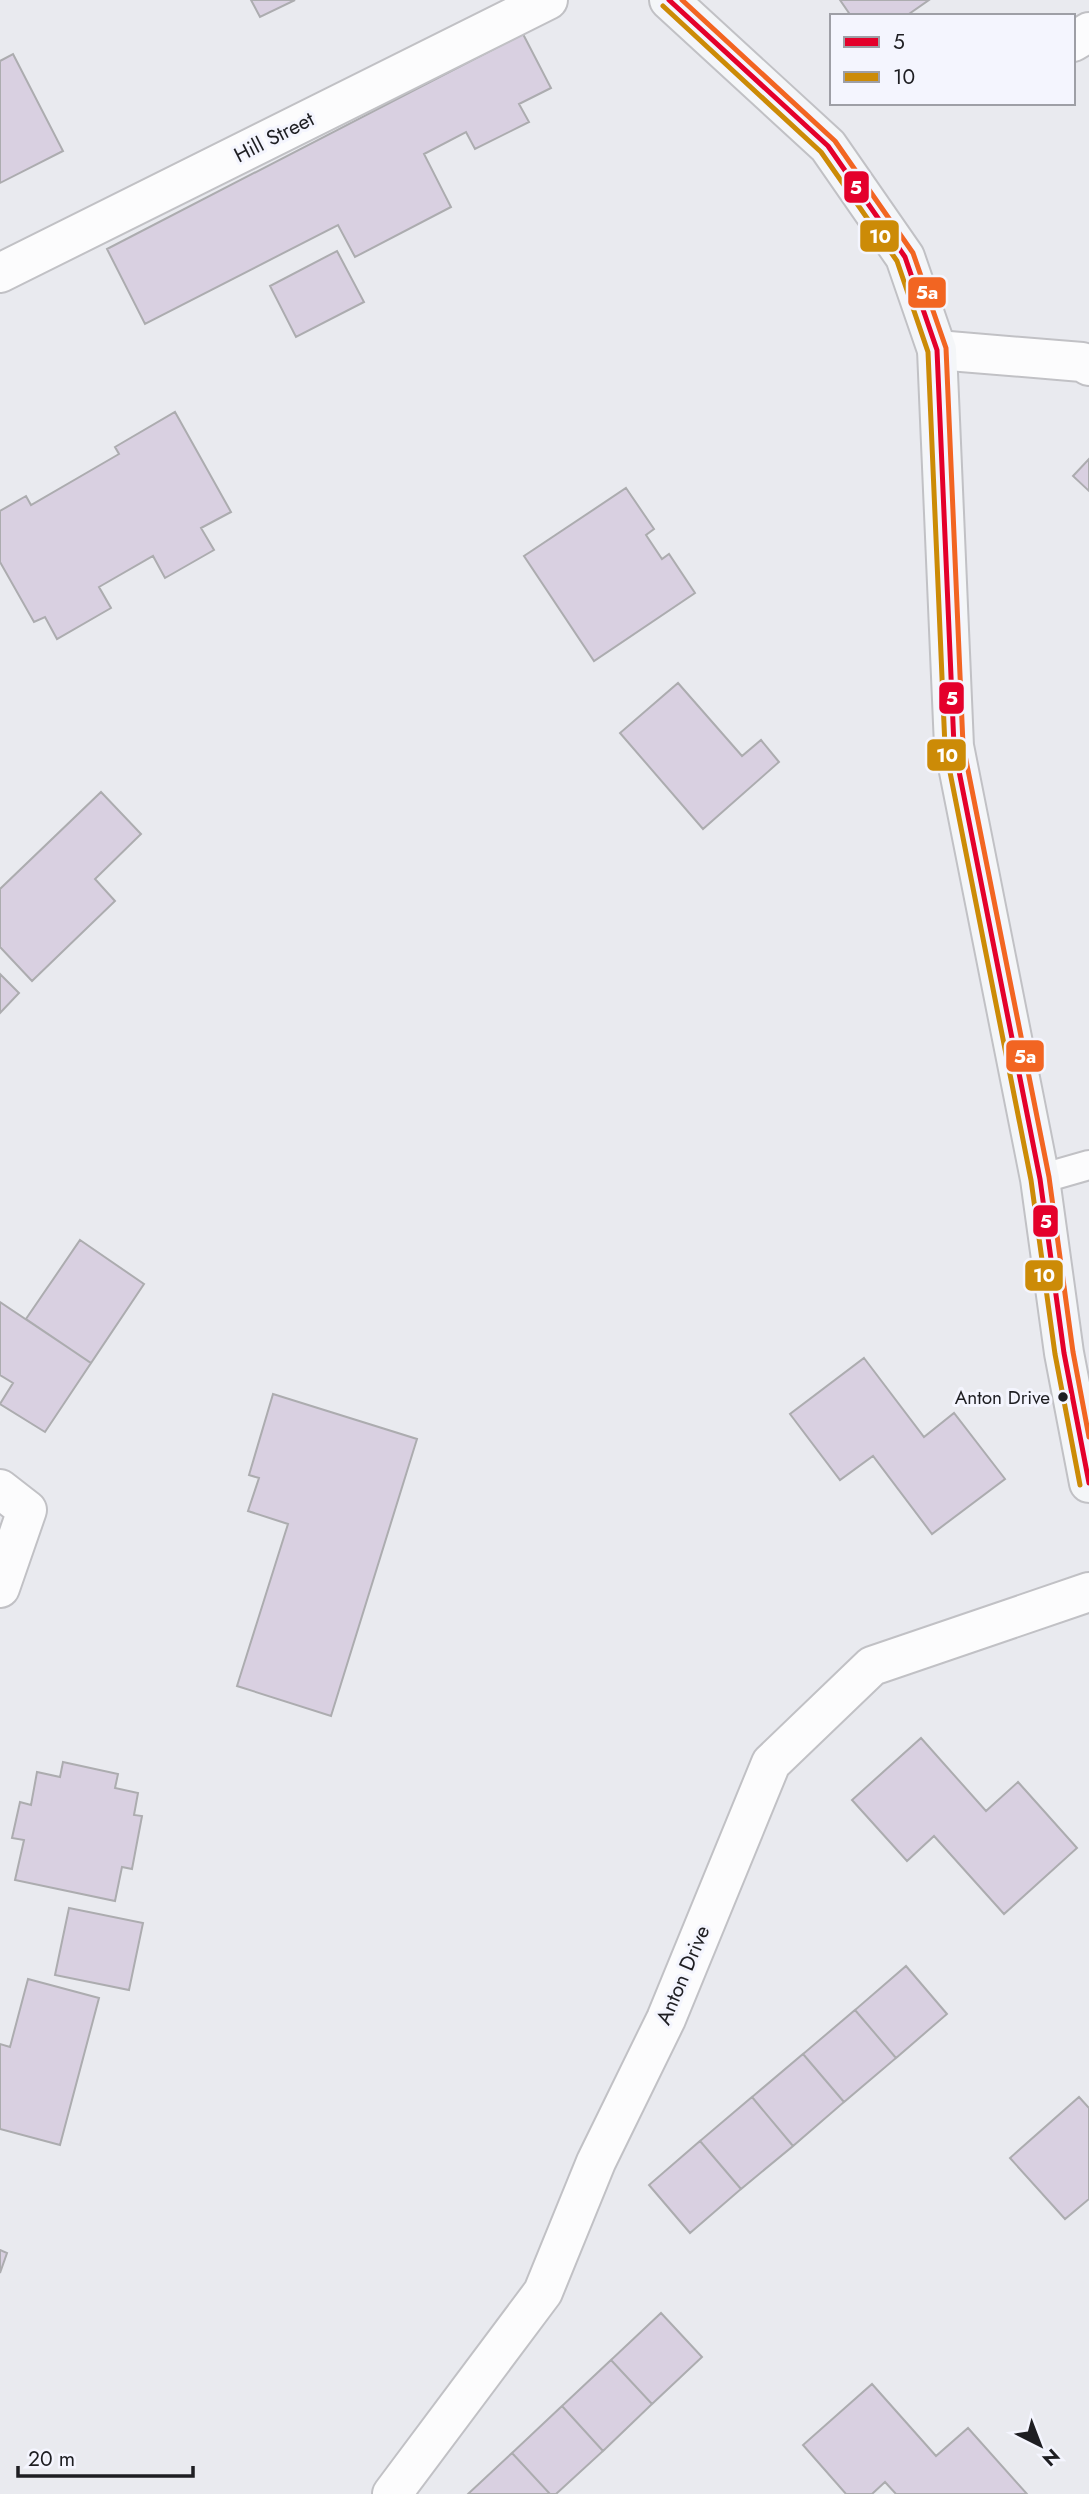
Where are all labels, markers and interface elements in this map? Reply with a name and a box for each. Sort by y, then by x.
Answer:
legend [830,14,1075,105]
text: 5 [893,27,905,57]
text: 10 [893,62,915,92]
street label: Hill Street [229,104,319,170]
line badge: 5 [843,170,870,204]
text: 5 [850,174,862,201]
line badge: 10 [859,219,900,253]
text: 10 [869,223,891,250]
line badge: 5a [907,276,947,309]
text: 5a [916,279,938,306]
line badge: 5 [938,681,965,715]
text: 5 [946,685,958,712]
line badge: 10 [926,738,967,772]
text: 10 [936,742,958,769]
line badge: 5a [1005,1039,1045,1073]
text: 5a [1014,1043,1036,1070]
line badge: 5 [1032,1204,1059,1238]
text: 5 [1040,1208,1052,1235]
line badge: 10 [1024,1259,1064,1292]
text: 10 [1033,1262,1055,1289]
place label: Anton Drive [955,1384,1050,1411]
marker: Anton Drive [1056,1390,1070,1404]
street label: Anton Drive [649,1920,717,2029]
north arrow [1005,2410,1075,2480]
scale bar [18,2434,192,2478]
text: N [1036,2442,1066,2472]
text: 20 m [28,2444,75,2474]

